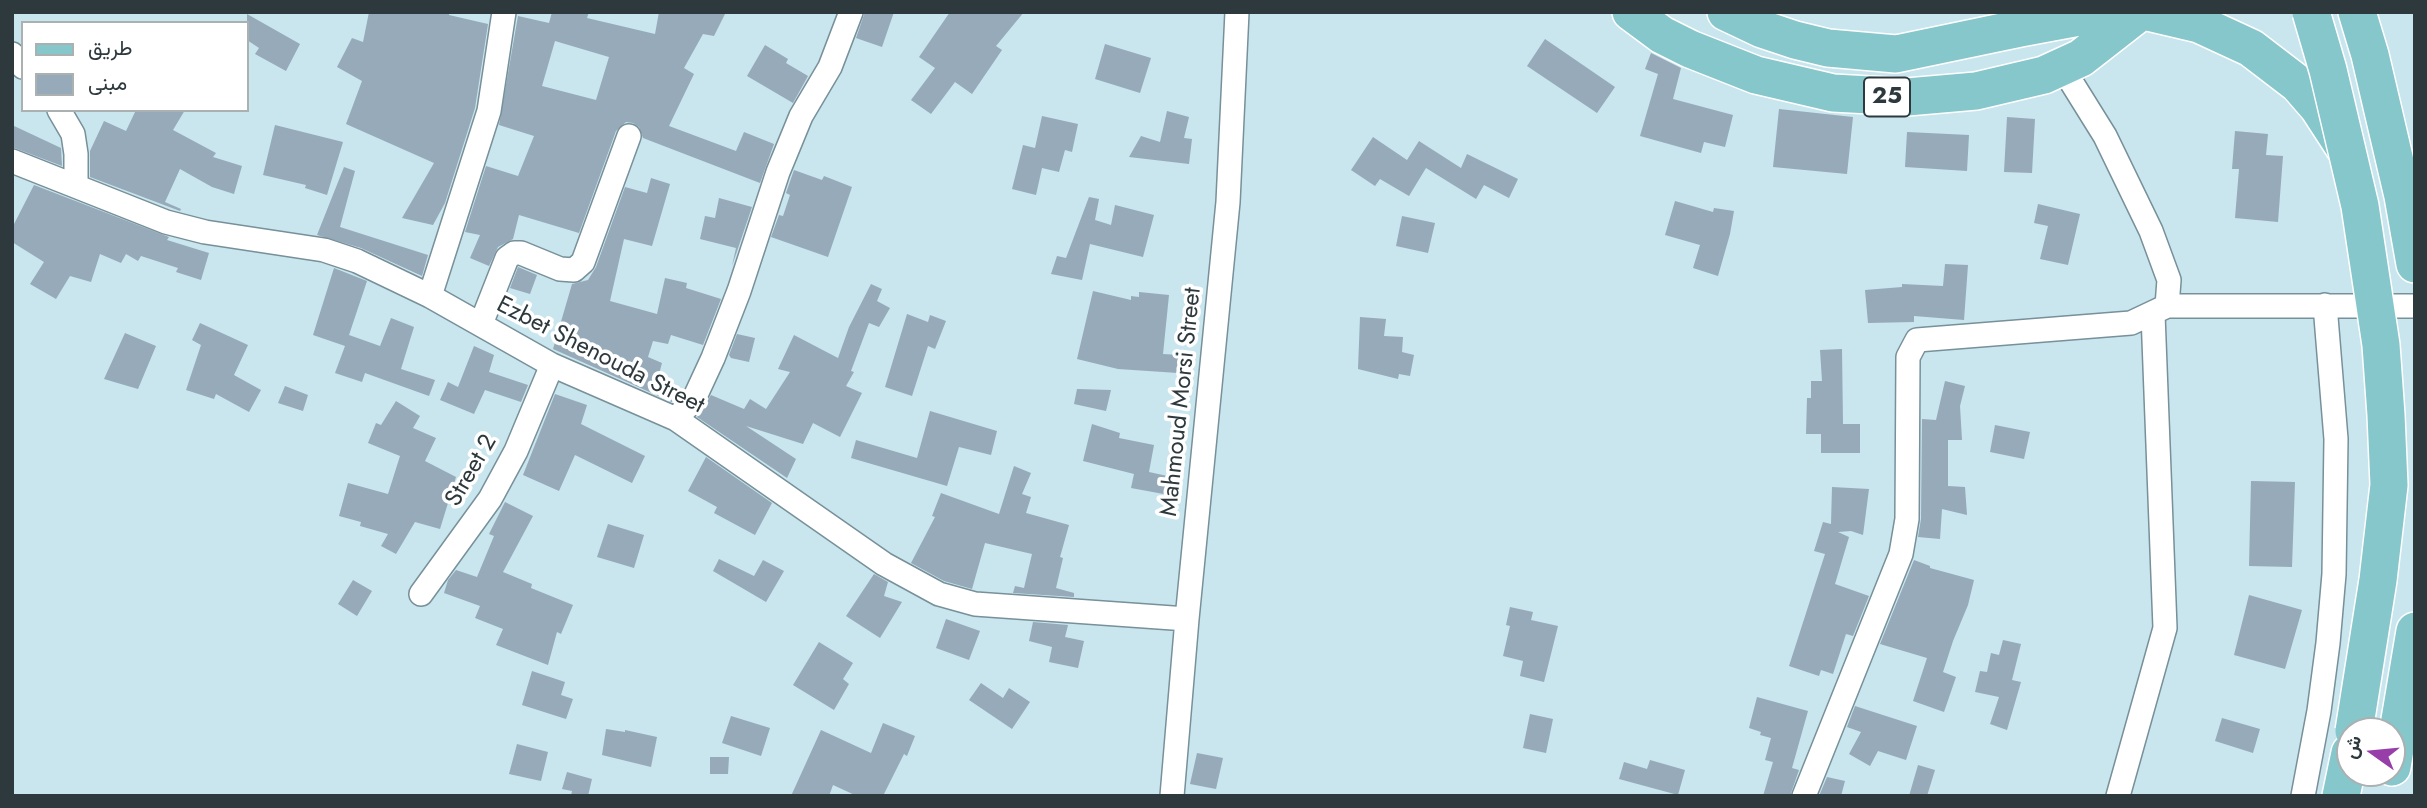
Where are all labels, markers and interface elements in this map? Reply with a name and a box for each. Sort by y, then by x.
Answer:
legend [21,21,248,112]
text: طريق [88,33,133,63]
text: مبنى [88,68,127,98]
road number: 25 [1864,78,1910,116]
street label: Mahmoud Morsi Street [1156,286,1208,518]
street label: Ezbet Shenouda Street [491,291,709,421]
street label: Street 2 [440,430,504,512]
north arrow [2336,717,2406,787]
text: ش [2336,732,2368,761]

